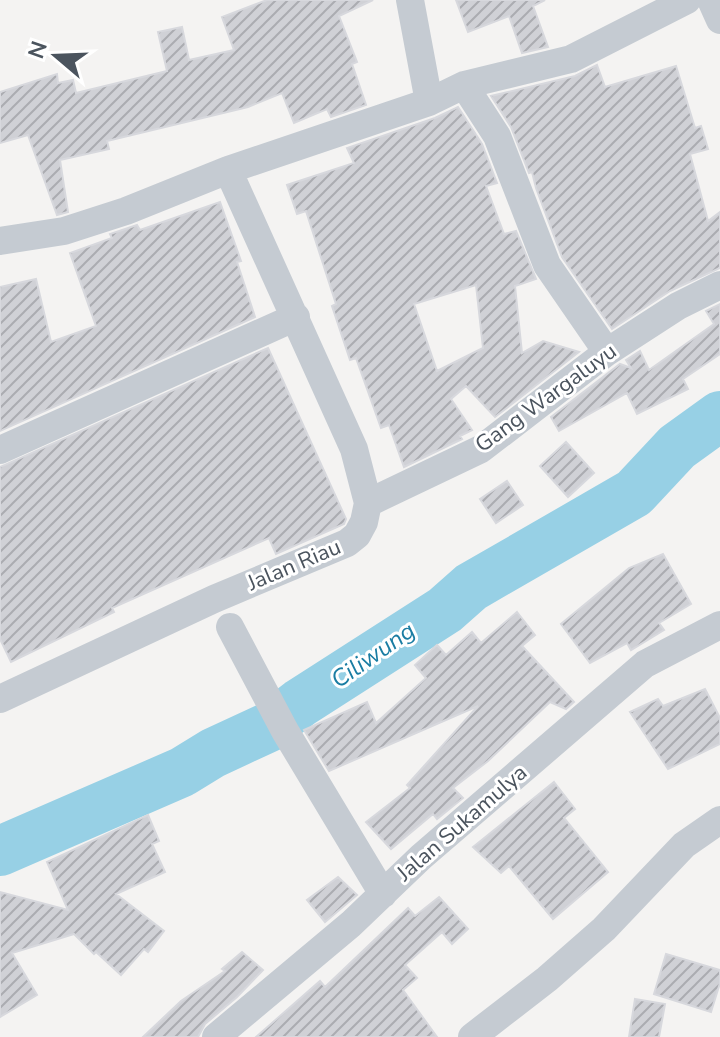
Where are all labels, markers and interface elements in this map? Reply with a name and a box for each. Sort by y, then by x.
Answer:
north arrow [16,16,96,96]
text: N [21,37,55,62]
street label: Gang Wargaluyu [469,336,623,460]
street label: Jalan Riau [242,532,345,599]
water label: Ciliwung [325,614,421,696]
street label: Jalan Sukamulya [390,758,534,889]

